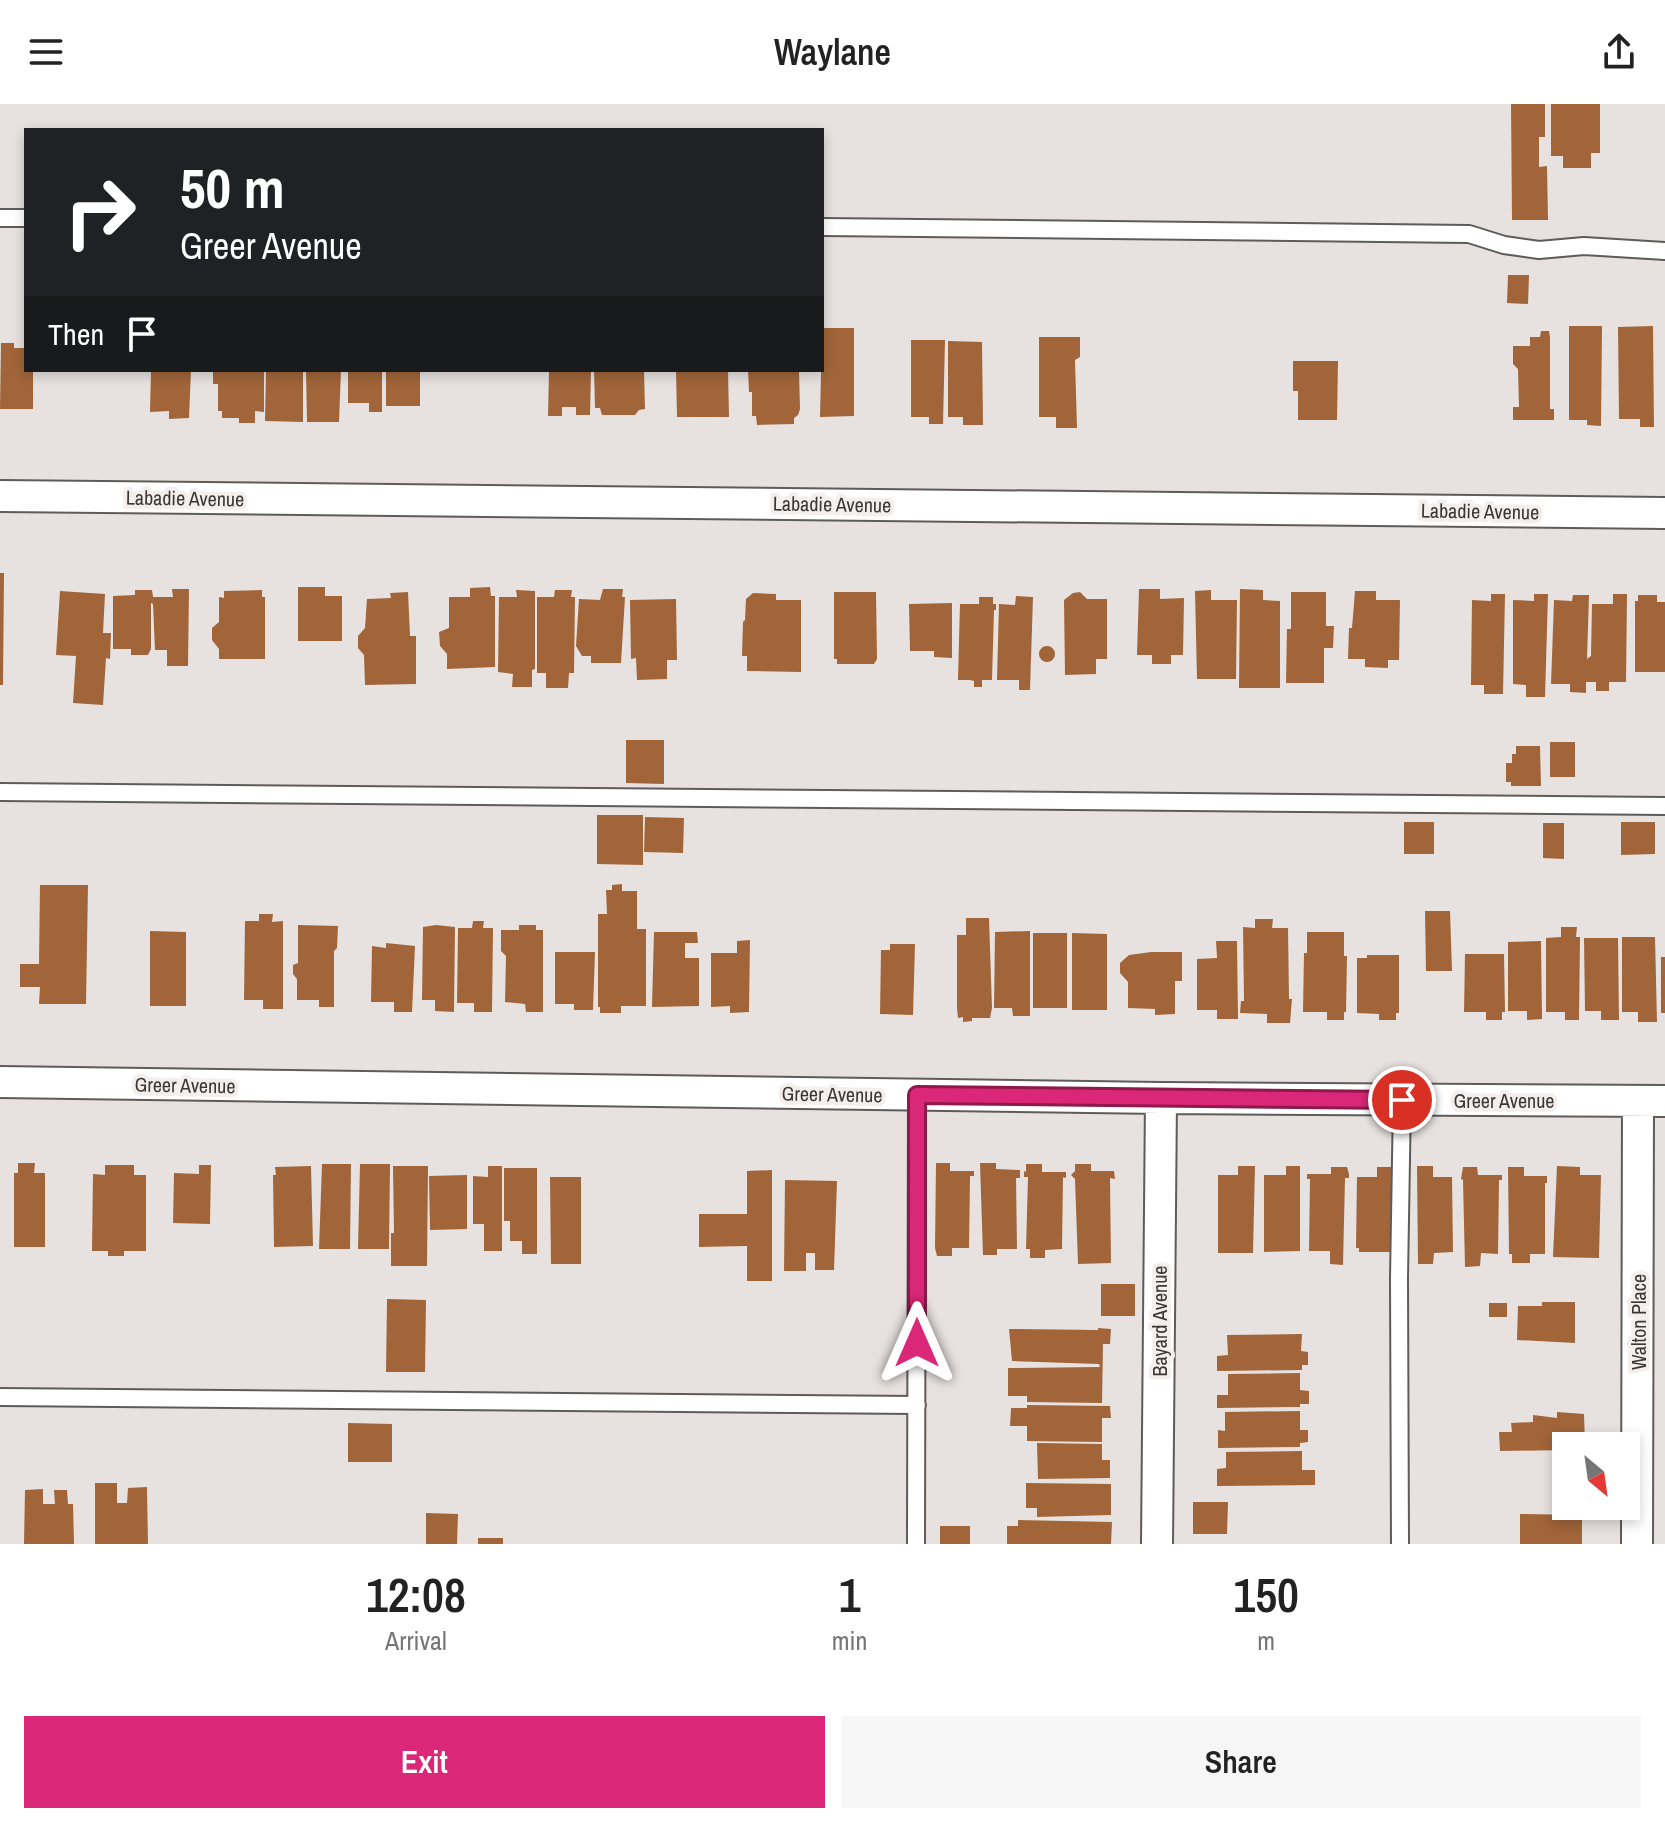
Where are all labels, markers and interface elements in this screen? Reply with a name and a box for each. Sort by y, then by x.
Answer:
text: Waylane [774,28,891,76]
icon: menu [24,30,68,74]
icon: share [1597,30,1641,74]
text: 50 m [180,150,285,225]
icon: right [48,160,152,264]
text: Greer Avenue [180,222,362,270]
icon: arrive [120,312,164,356]
text: Then [48,314,104,354]
street label: Labadie Avenue [126,483,244,513]
street label: Labadie Avenue [773,489,891,519]
street label: Labadie Avenue [1421,496,1539,526]
pin [1368,1066,1436,1134]
street label: Greer Avenue [134,1071,236,1099]
icon: arrive [1380,1078,1424,1122]
street label: Greer Avenue [781,1080,883,1108]
street label: Greer Avenue [1454,1087,1554,1114]
street label: Bayard Avenue [1146,1266,1173,1376]
street label: Walton Place [1625,1274,1652,1370]
position arrow [875,1301,959,1385]
north arrow [1552,1432,1640,1520]
map controls [1552,1432,1640,1520]
text: 12:08 [366,1562,466,1627]
text: 1 [839,1562,861,1627]
text: 150 [1233,1562,1299,1627]
text: Arrival [385,1623,447,1658]
text: min [832,1623,867,1658]
text: m [1257,1623,1275,1658]
button: Exit [24,1716,825,1808]
button: Share [841,1716,1641,1808]

